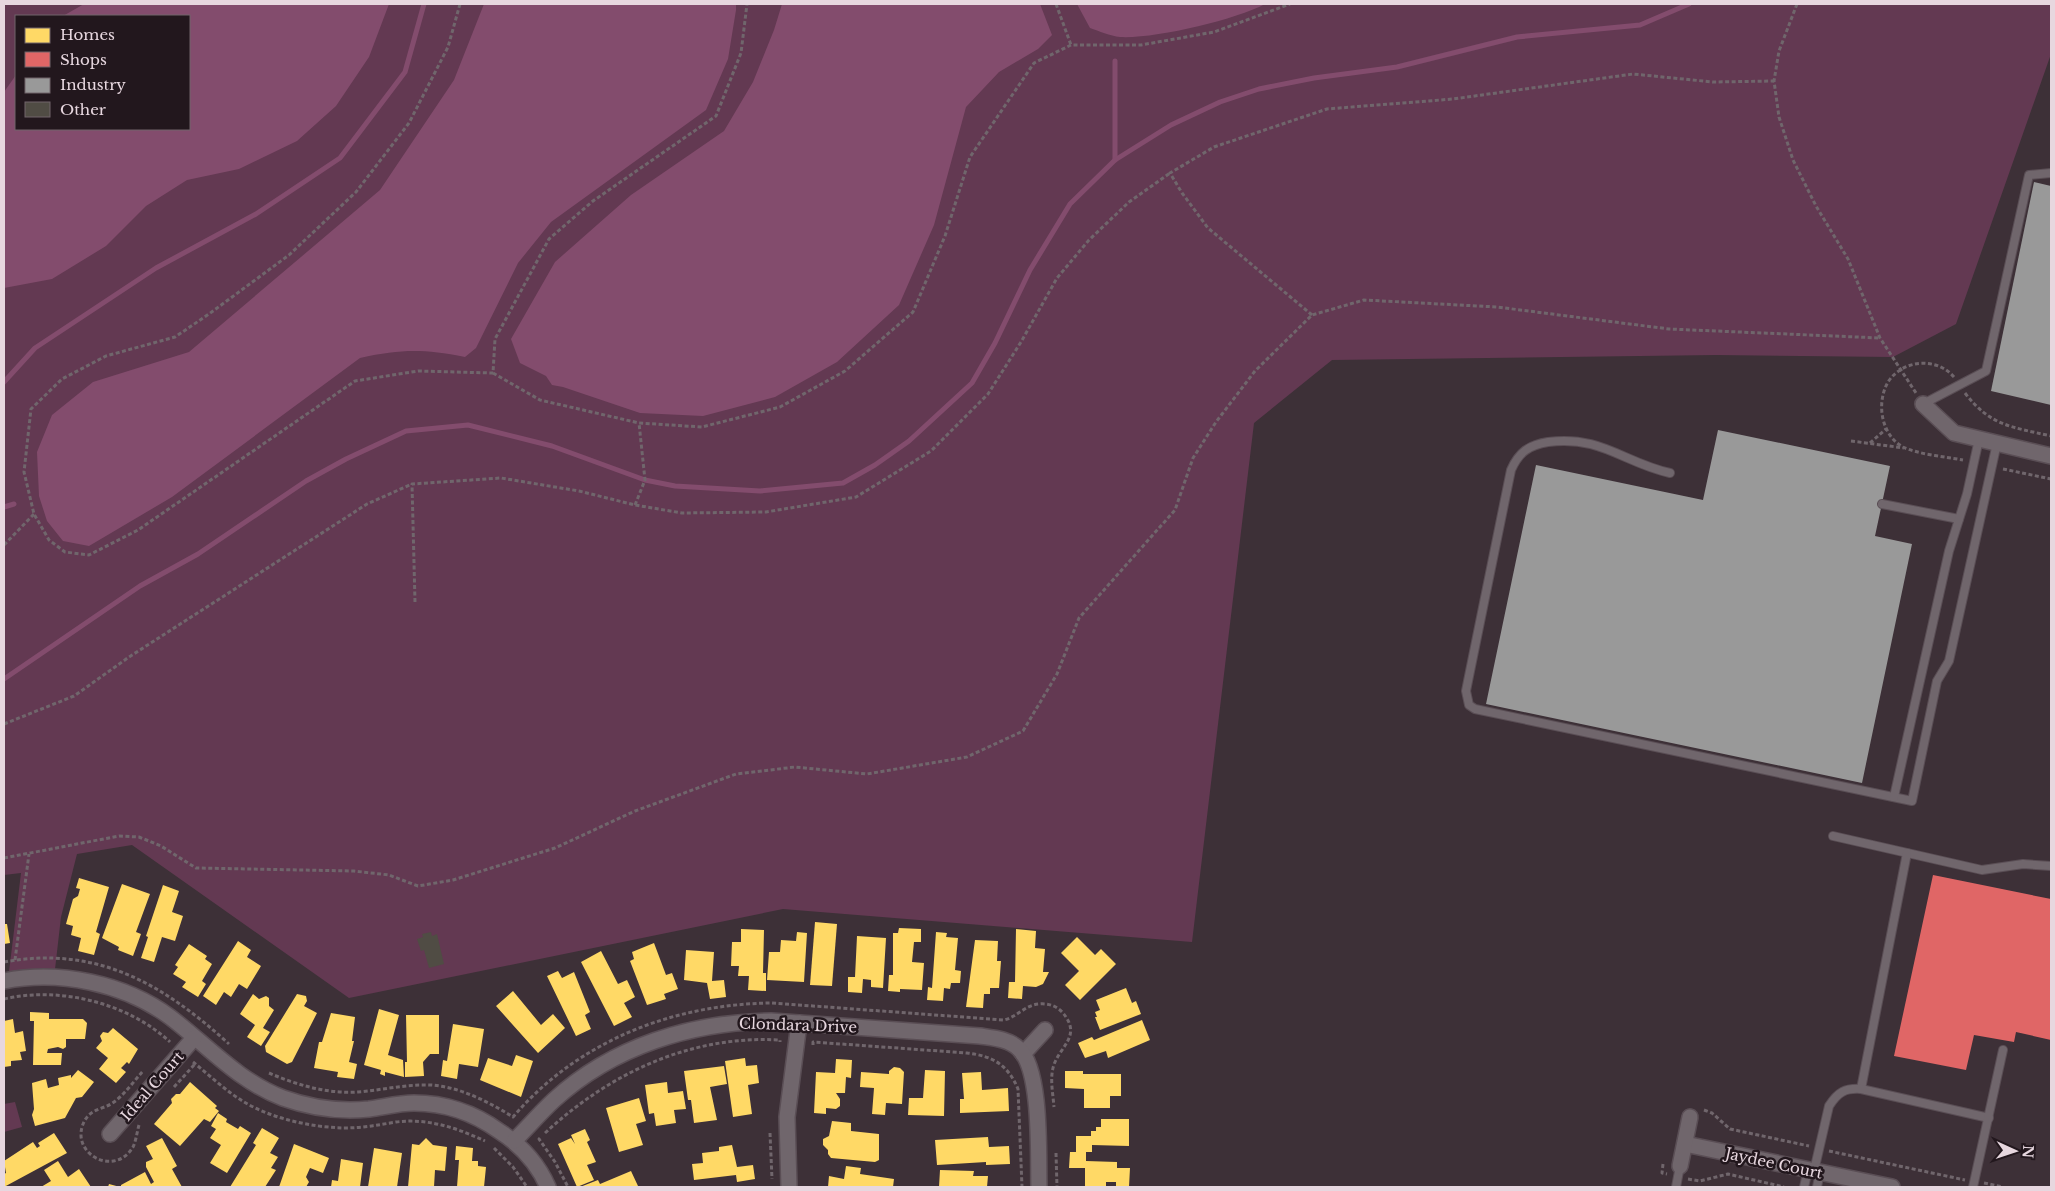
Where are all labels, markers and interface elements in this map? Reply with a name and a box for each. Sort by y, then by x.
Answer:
legend [15,15,190,130]
text: Homes [60,25,115,44]
text: Shops [60,50,107,69]
text: Industry [60,75,126,94]
text: Other [60,100,107,119]
street label: Clondara Drive [739,1013,857,1037]
street label: Ideal Court [116,1047,188,1125]
north arrow [1990,1126,2040,1176]
street label: Jaydee Court [1722,1143,1825,1183]
text: N [2019,1145,2037,1159]

